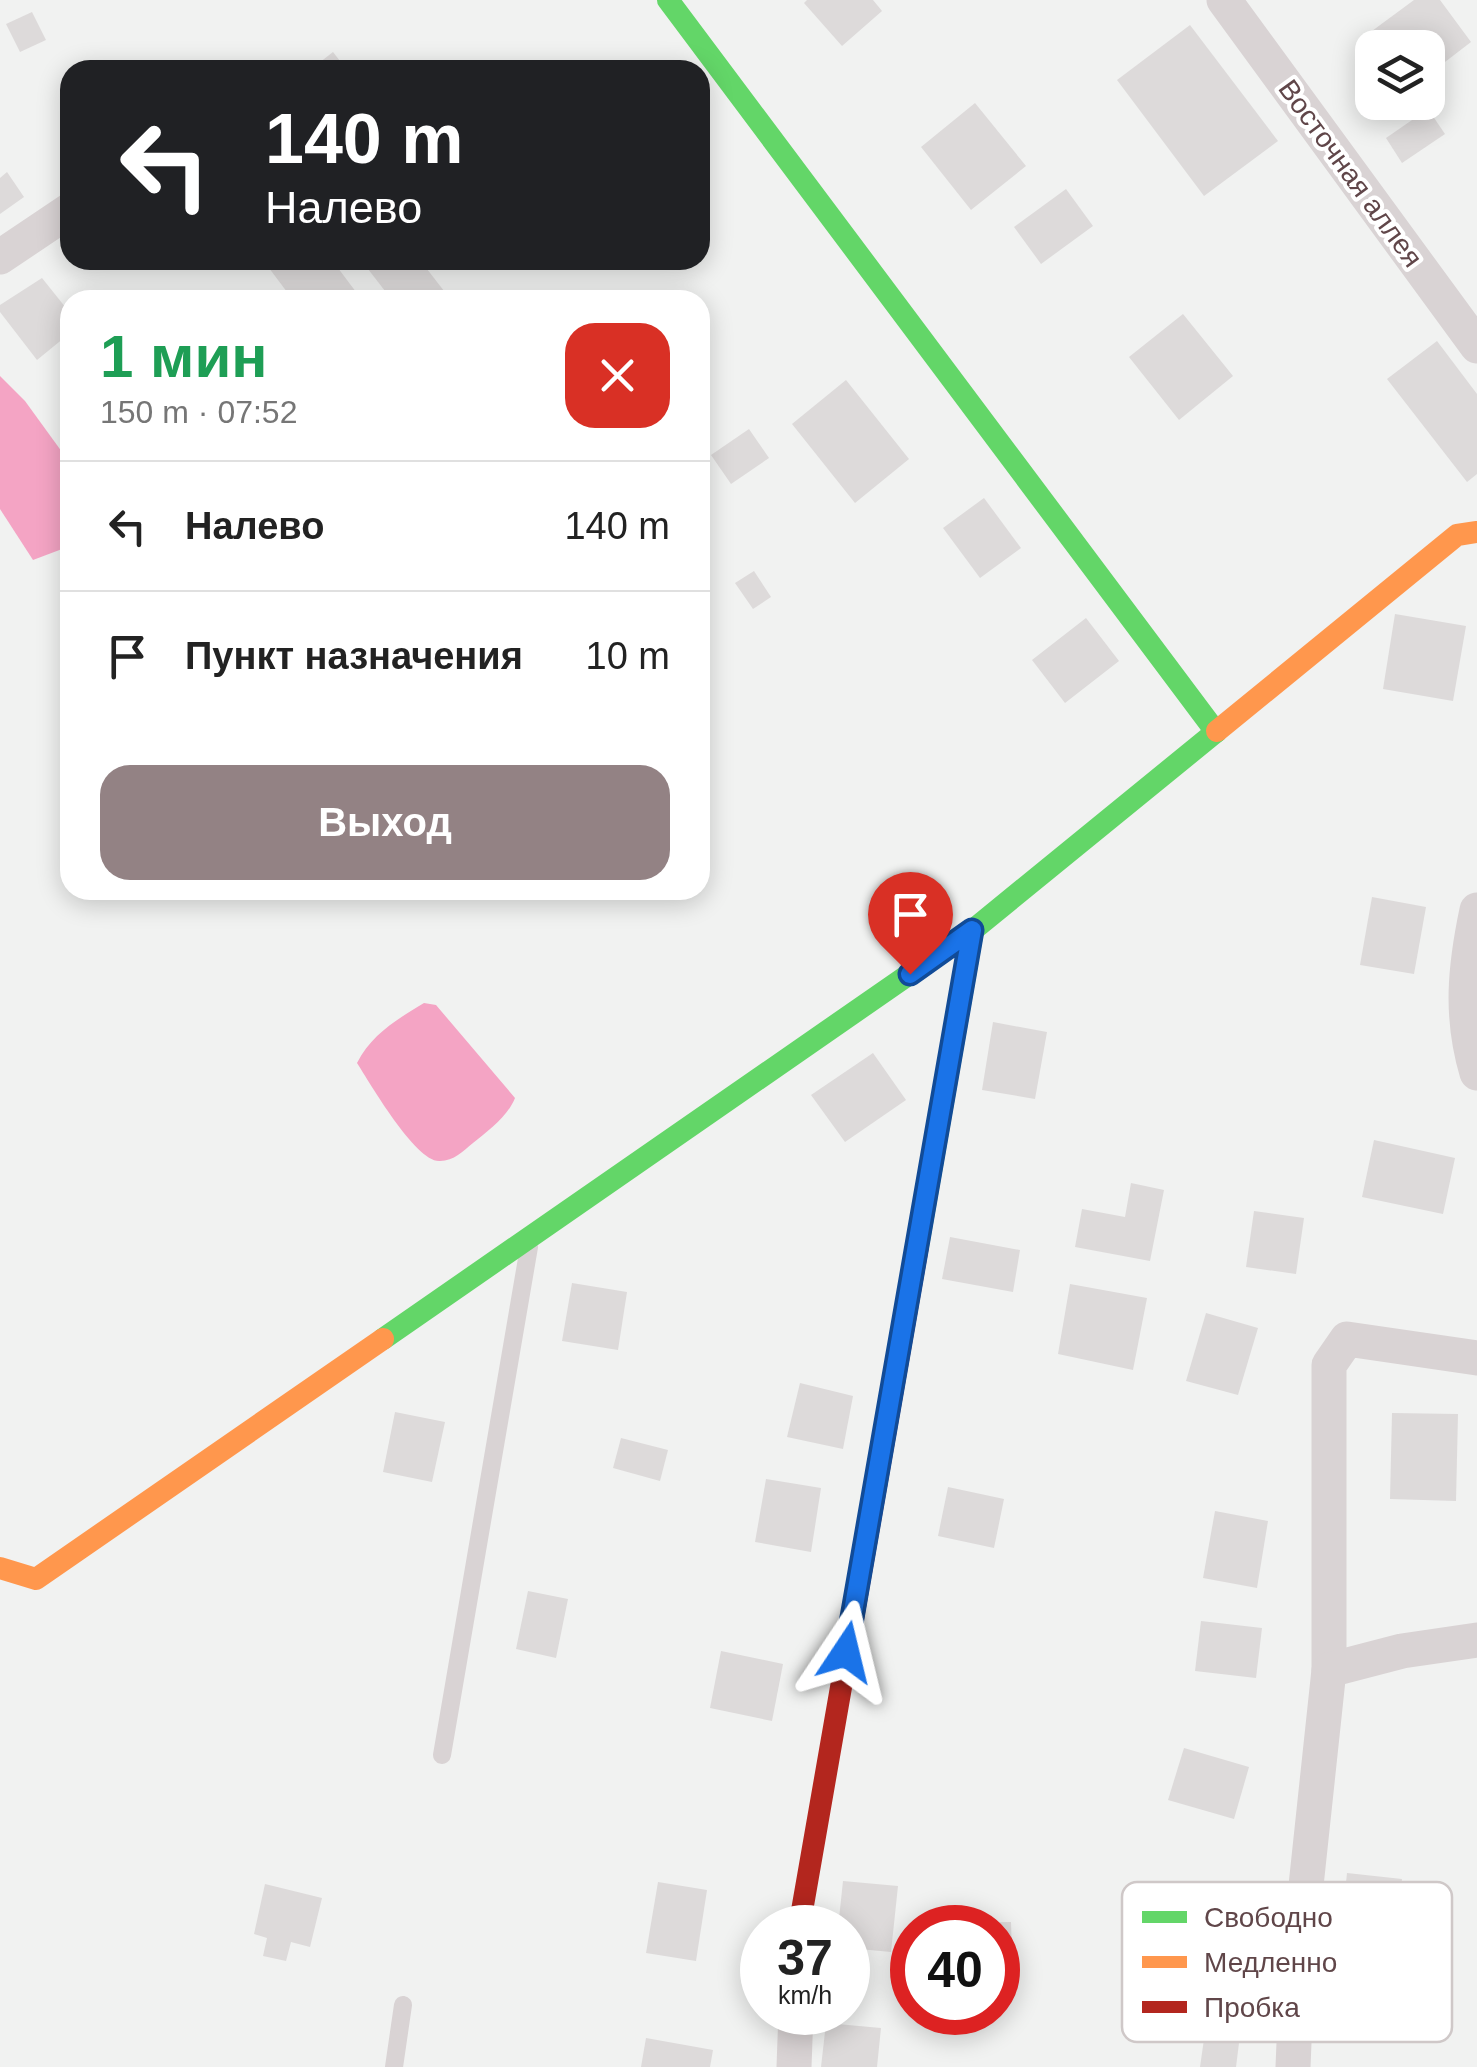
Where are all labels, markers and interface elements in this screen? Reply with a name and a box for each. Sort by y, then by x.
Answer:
map controls [1355,30,1445,120]
button: layers [1355,30,1445,120]
street label: Восточная аллея [1272,74,1429,273]
icon: left [100,100,230,230]
text: 140 m [265,100,463,178]
text: Налево [265,182,422,233]
text: 1 мин [100,323,268,390]
button: close [565,323,670,428]
text: 150 m · 07:52 [100,394,297,430]
icon: left [100,499,155,554]
text: Налево [185,505,324,547]
text: 140 m [564,505,670,547]
icon: arrive [100,629,155,684]
text: Пункт назначения [185,635,523,677]
text: 10 m [586,635,670,677]
button: Выход [100,765,670,880]
pin [868,872,953,975]
icon: arrive [883,887,938,942]
position arrow [794,1600,898,1704]
legend [1122,1882,1452,2042]
text: Свободно [1204,1902,1333,1933]
speed limit sign: 40 [890,1905,1020,2035]
text: 37 [777,1930,833,1986]
text: Медленно [1204,1947,1337,1978]
text: km/h [778,1981,832,2009]
text: Пробка [1204,1992,1300,2023]

